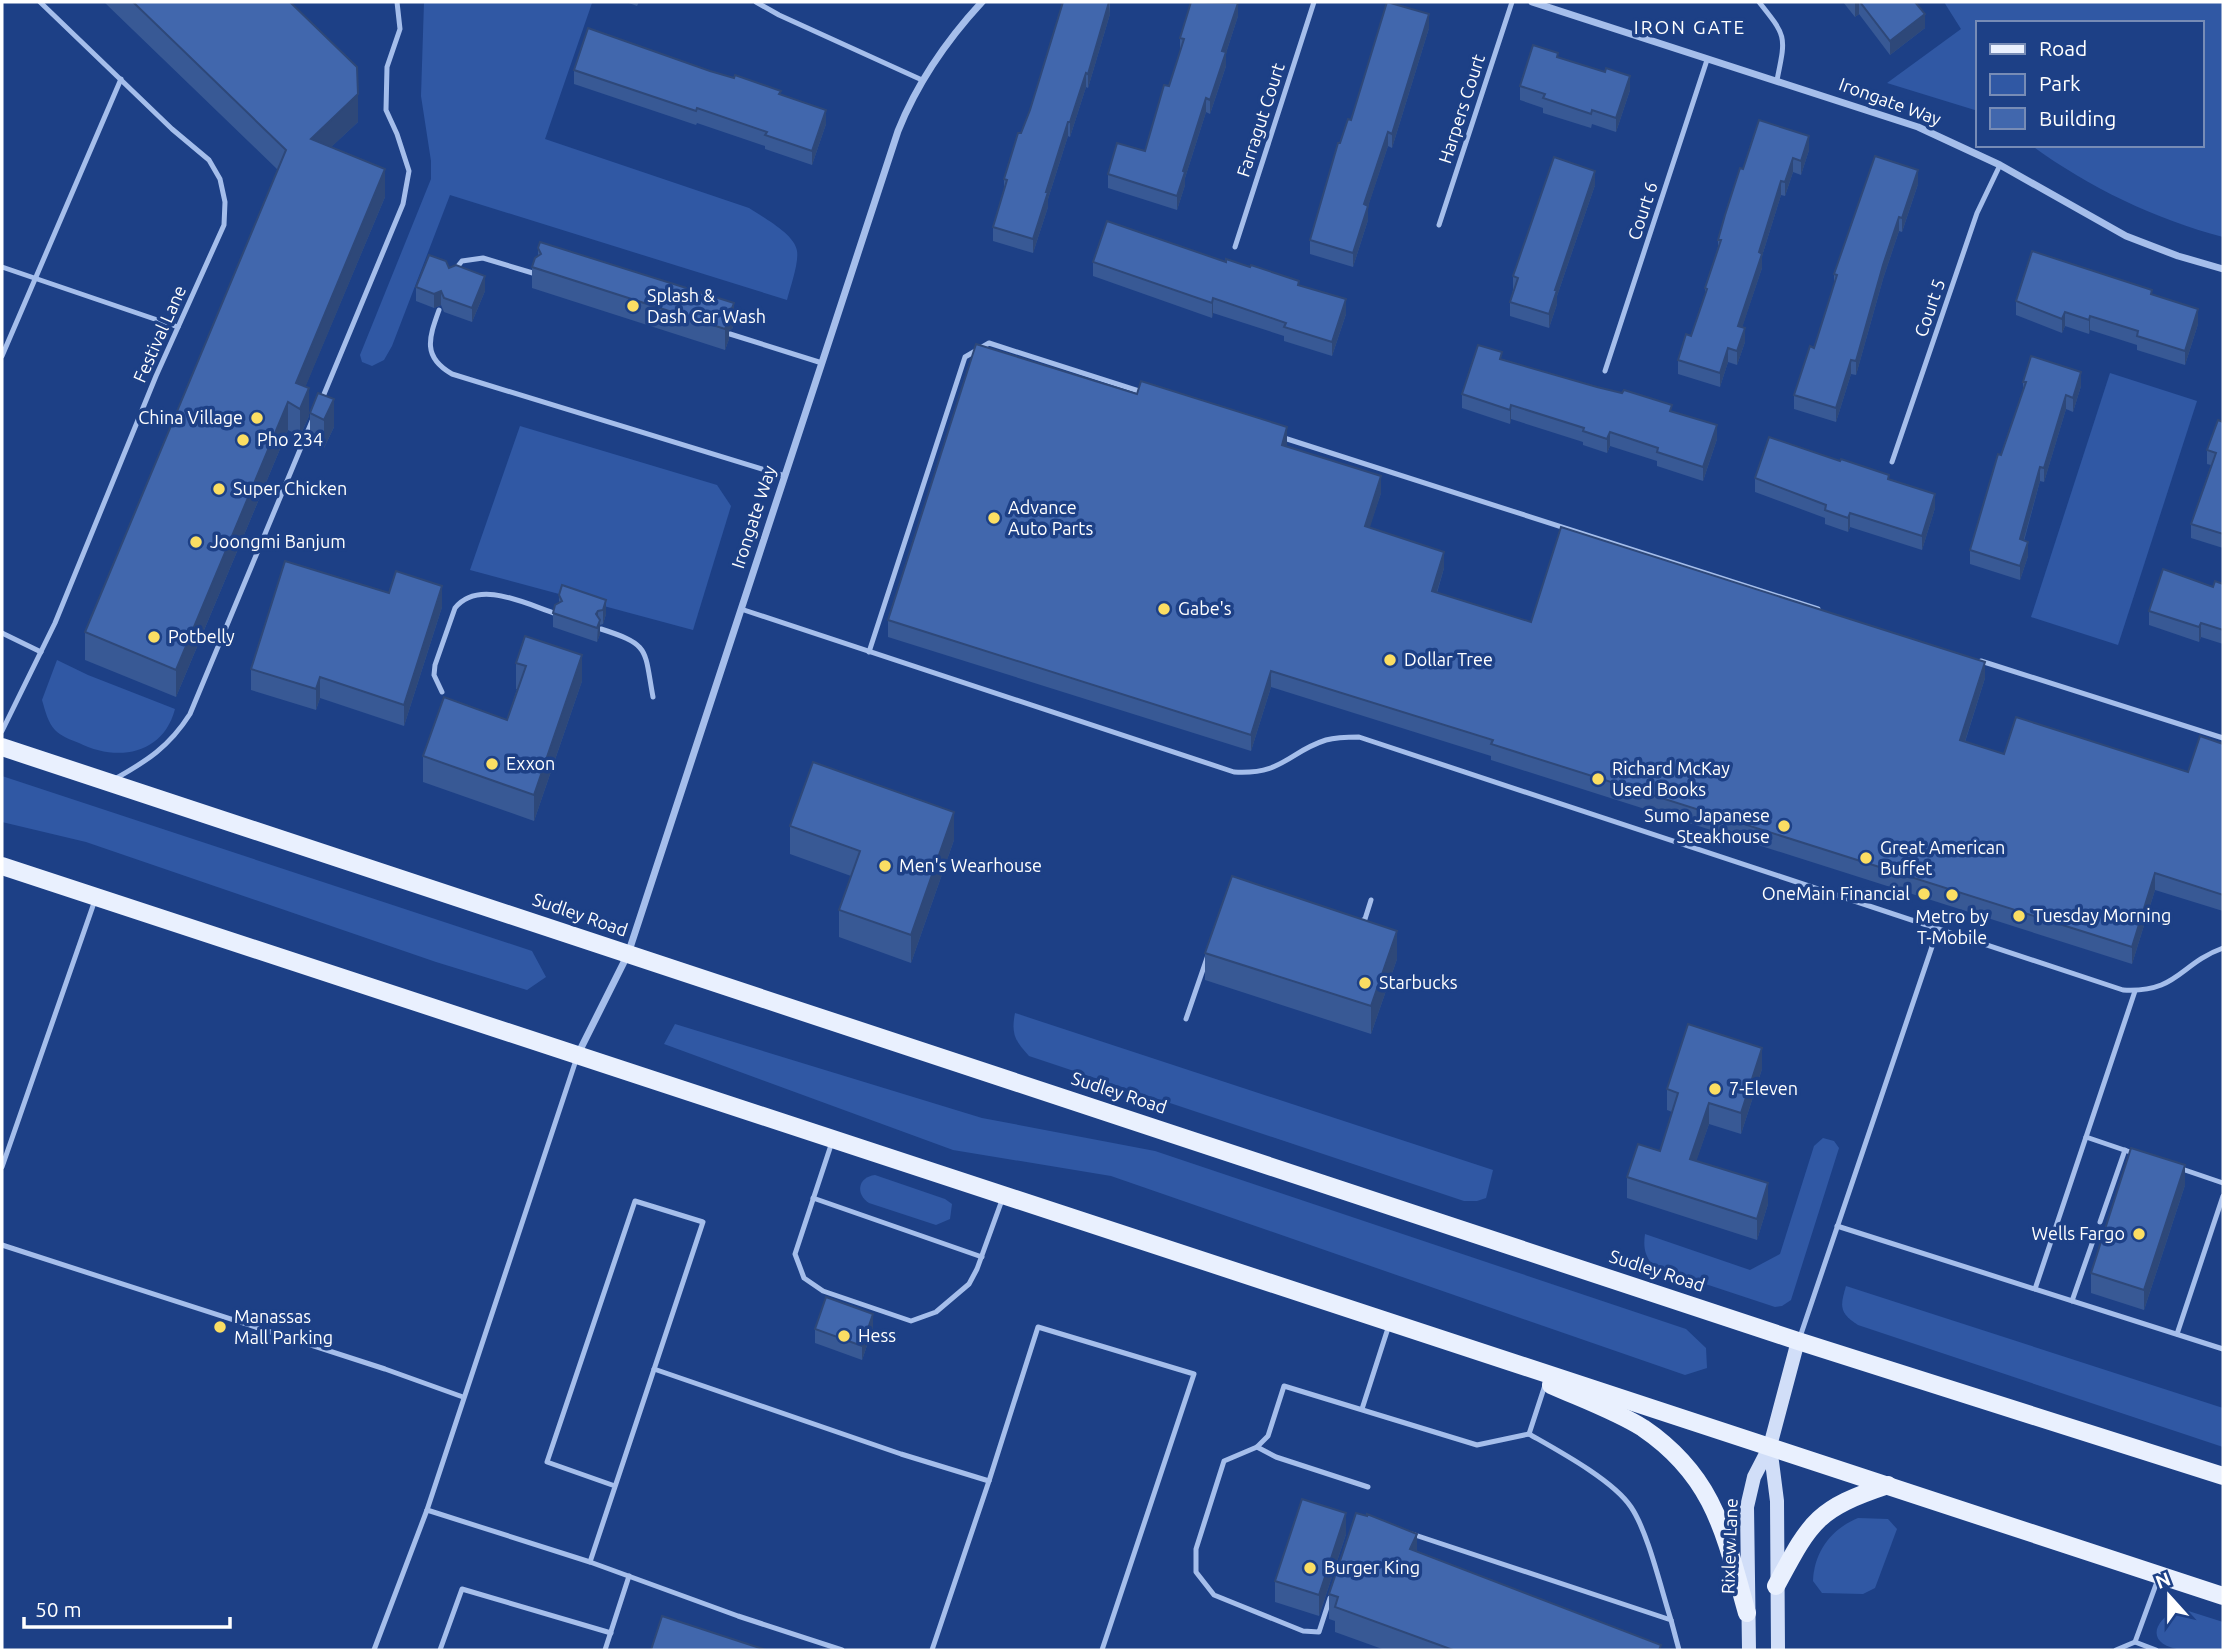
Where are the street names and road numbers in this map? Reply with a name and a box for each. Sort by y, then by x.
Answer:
street label: Harpers Court [1434,52,1488,166]
street label: Farragut Court [1232,60,1288,179]
street label: Irongate Way [1837,73,1944,129]
street label: Court 6 [1623,179,1661,242]
street label: Court 5 [1910,276,1948,339]
street label: Festival Lane [129,282,189,385]
street label: Irongate Way [727,462,779,571]
street label: Sudley Road [530,888,630,940]
street label: Sudley Road [1069,1067,1170,1117]
street label: Sudley Road [1607,1245,1708,1295]
street label: Rixlew Lane [1717,1498,1741,1594]

